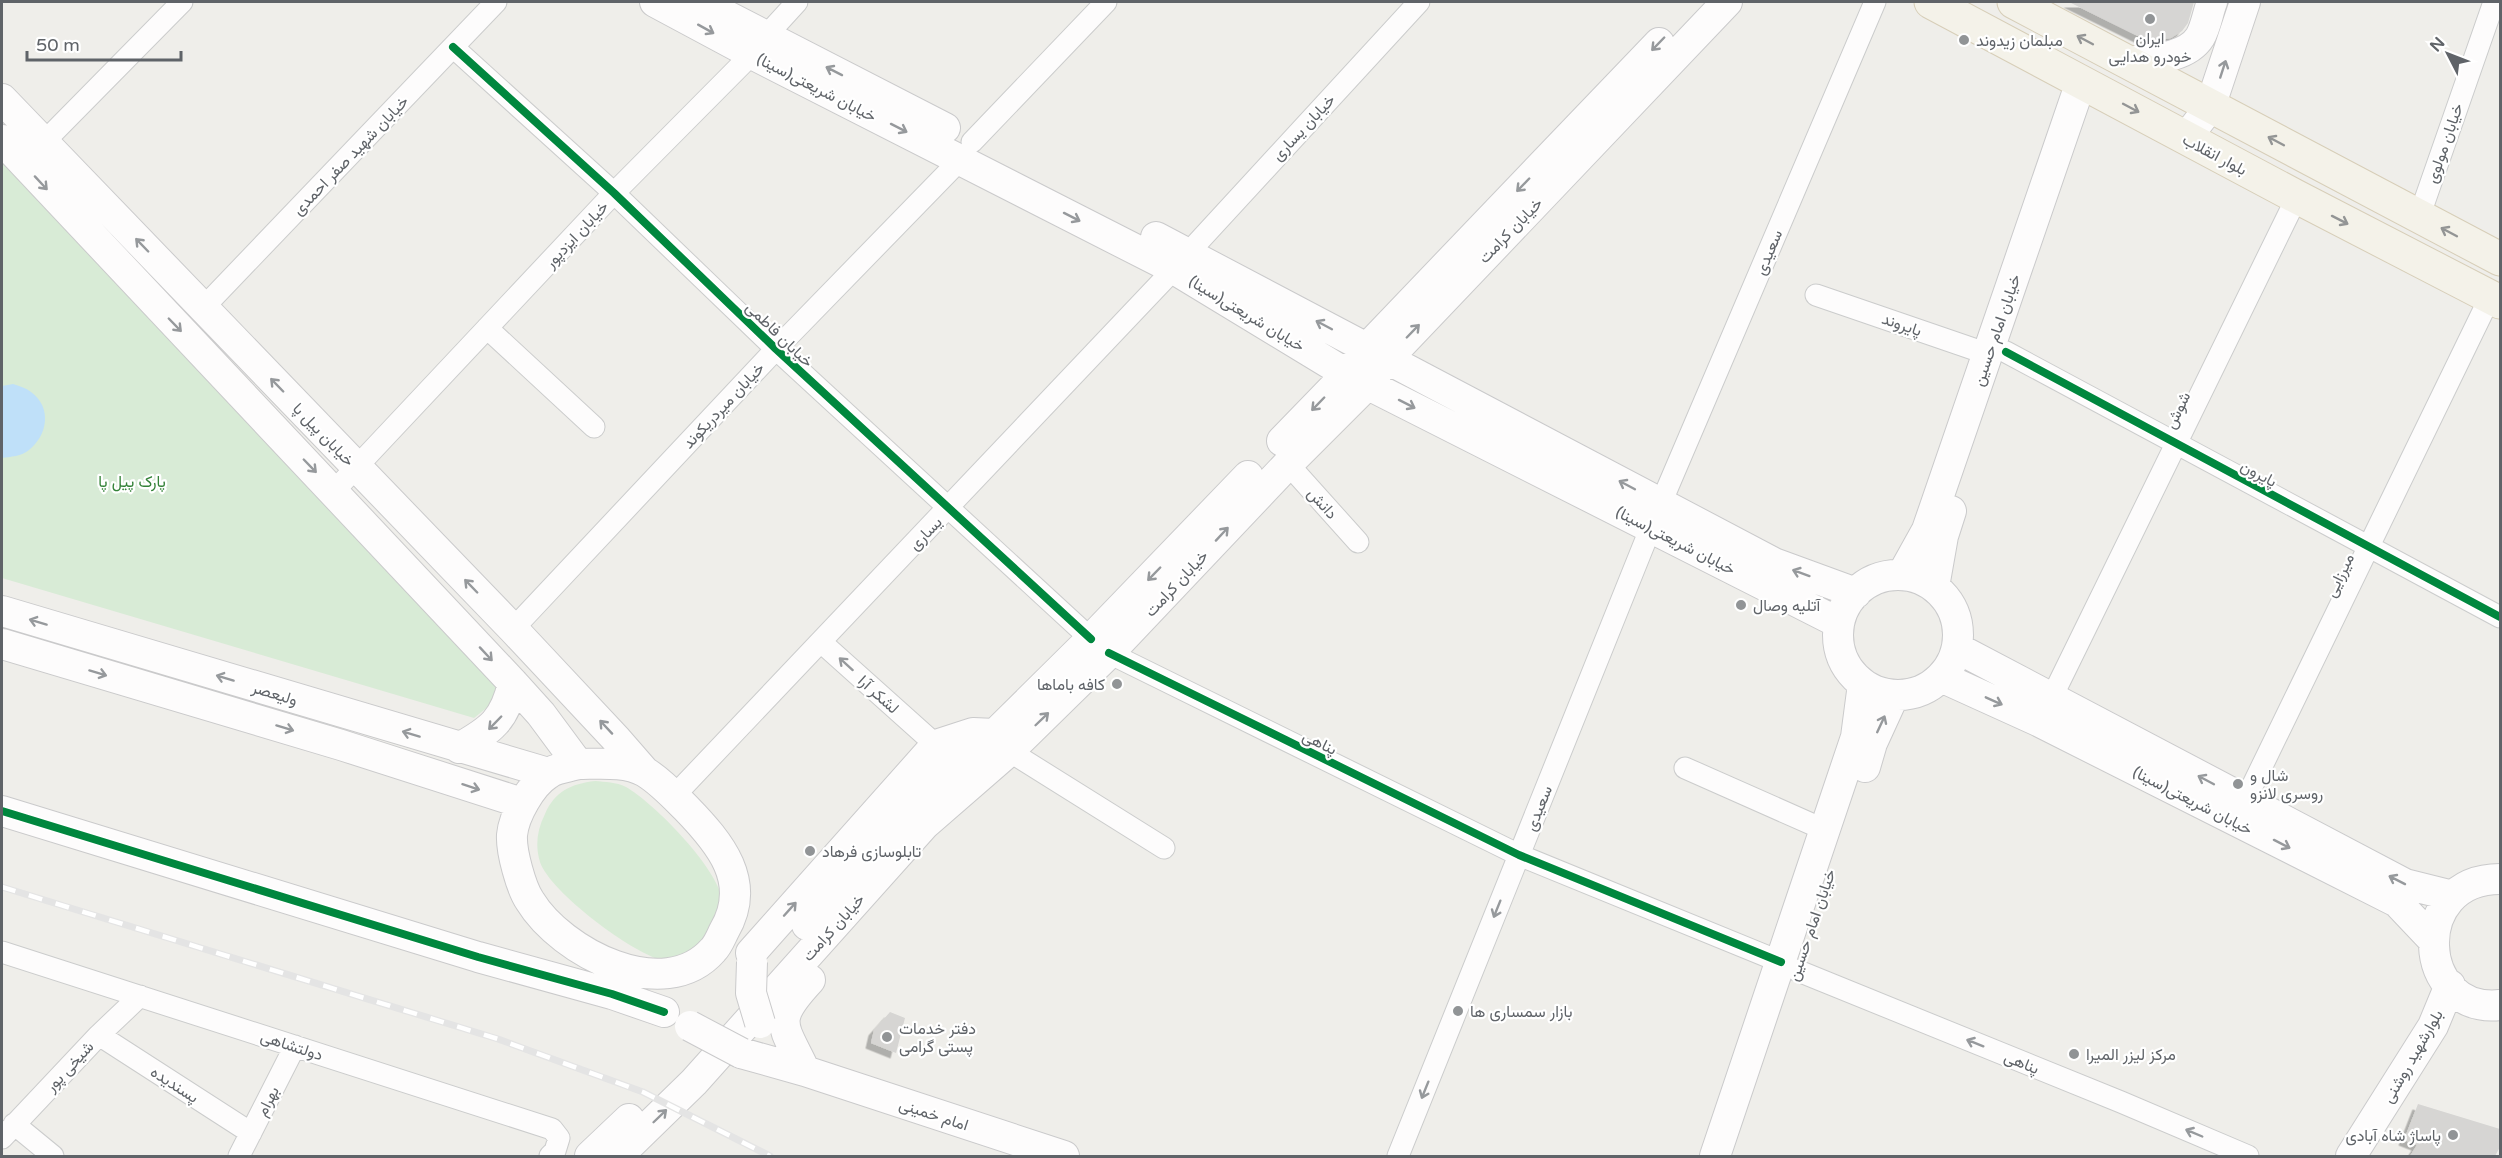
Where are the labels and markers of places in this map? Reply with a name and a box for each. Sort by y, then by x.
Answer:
marker: ایران خودرو هدایی [2143,12,2157,26]
place label: ایران خودرو هدایی [2109,29,2192,67]
place label: مبلمان زیدوند [1976,31,2063,51]
marker: مبلمان زیدوند [1957,33,1971,47]
place label: آتلیه وصال [1753,596,1822,616]
marker: آتلیه وصال [1734,598,1748,612]
place label: کافه باماها [1037,675,1105,695]
marker: کافه باماها [1110,677,1124,691]
place label: شال و روسری لانزو [2250,766,2323,804]
marker: شال و روسری لانزو [2231,777,2245,791]
place label: تابلوسازی فرهاد [822,842,921,862]
marker: تابلوسازی فرهاد [803,844,817,858]
place label: بازار سمساری ها [1470,1002,1572,1022]
marker: بازار سمساری ها [1451,1004,1465,1018]
place label: دفتر خدمات پستی گرامی [899,1019,976,1058]
marker: دفتر خدمات پستی گرامی [880,1030,894,1044]
place label: مرکز لیزر المیرا [2086,1045,2176,1065]
marker: مرکز لیزر المیرا [2067,1047,2081,1061]
place label: پاساژ شاه آبادی [2345,1126,2441,1147]
marker: پاساژ شاه آبادی [2446,1128,2460,1142]

